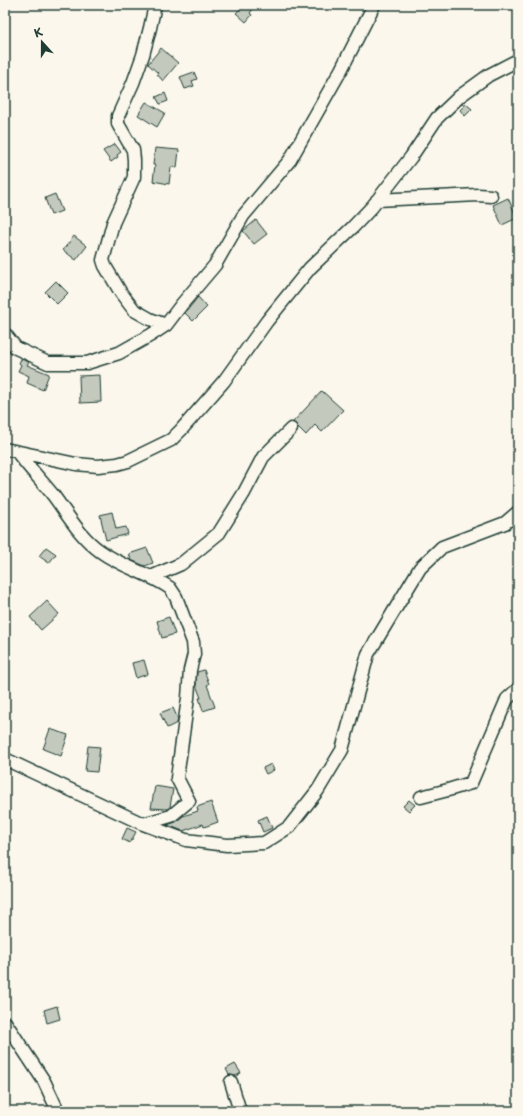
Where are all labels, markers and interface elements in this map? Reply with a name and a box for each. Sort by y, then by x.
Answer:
north arrow [22,22,62,62]
text: K [31,23,45,42]

